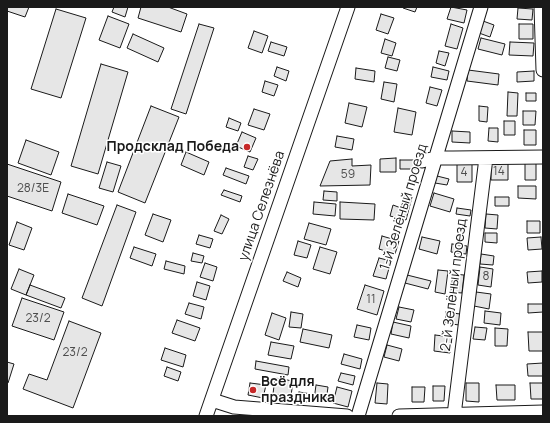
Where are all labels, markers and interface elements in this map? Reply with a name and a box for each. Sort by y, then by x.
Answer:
place label: Продсклад Победа [107,139,239,155]
marker: Продсклад Победа [242,142,252,152]
street label: 1-й Зелёный проезд [377,142,431,272]
street label: улица Селезнёва [235,149,289,263]
house number: 14 [493,165,505,179]
house number: 4 [460,166,468,180]
house number: 59 [341,168,355,182]
house number: 28/3Е [17,182,49,196]
street label: 2-й Зелёный проезд [438,218,470,352]
house number: 8 [483,270,489,284]
house number: 11 [366,293,376,307]
house number: 23/2 [26,312,50,326]
house number: 23/2 [63,346,87,360]
place label: Всё для праздника [261,374,335,406]
marker: Всё для праздника [248,385,258,395]

